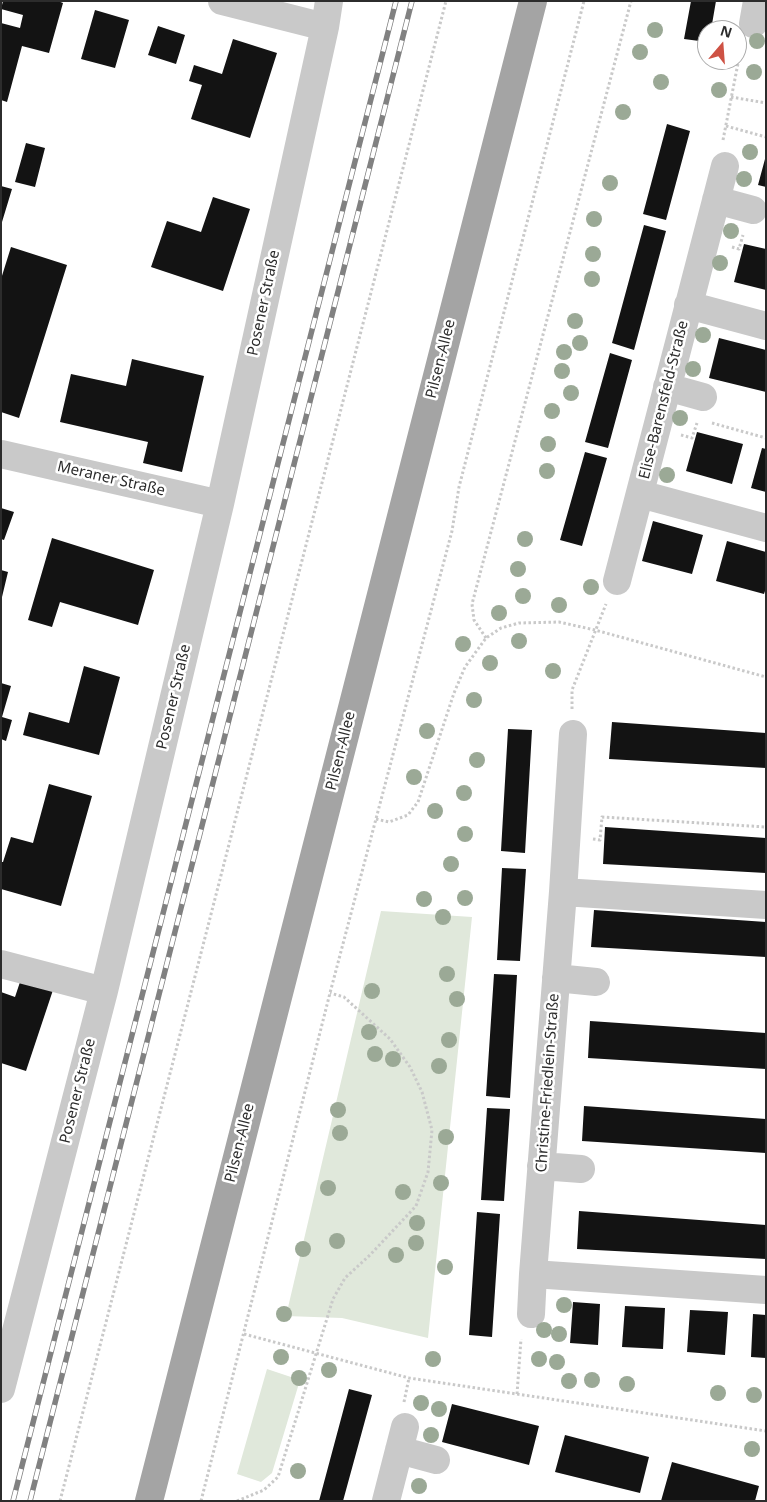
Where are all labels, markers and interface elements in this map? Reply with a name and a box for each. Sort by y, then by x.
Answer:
north arrow [697,20,747,70]
text: N [718,20,735,42]
street label: Posener Straße [244,249,284,357]
street label: Pilsen-Allee [422,318,460,400]
street label: Elise-Barensfeld-Straße [636,319,692,481]
street label: Meraner Straße [55,458,167,500]
street label: Posener Straße [153,643,195,751]
street label: Pilsen-Allee [322,710,360,792]
street label: Christine-Friedlein-Straße [533,993,563,1173]
street label: Posener Straße [56,1037,100,1145]
street label: Pilsen-Allee [221,1102,259,1184]

